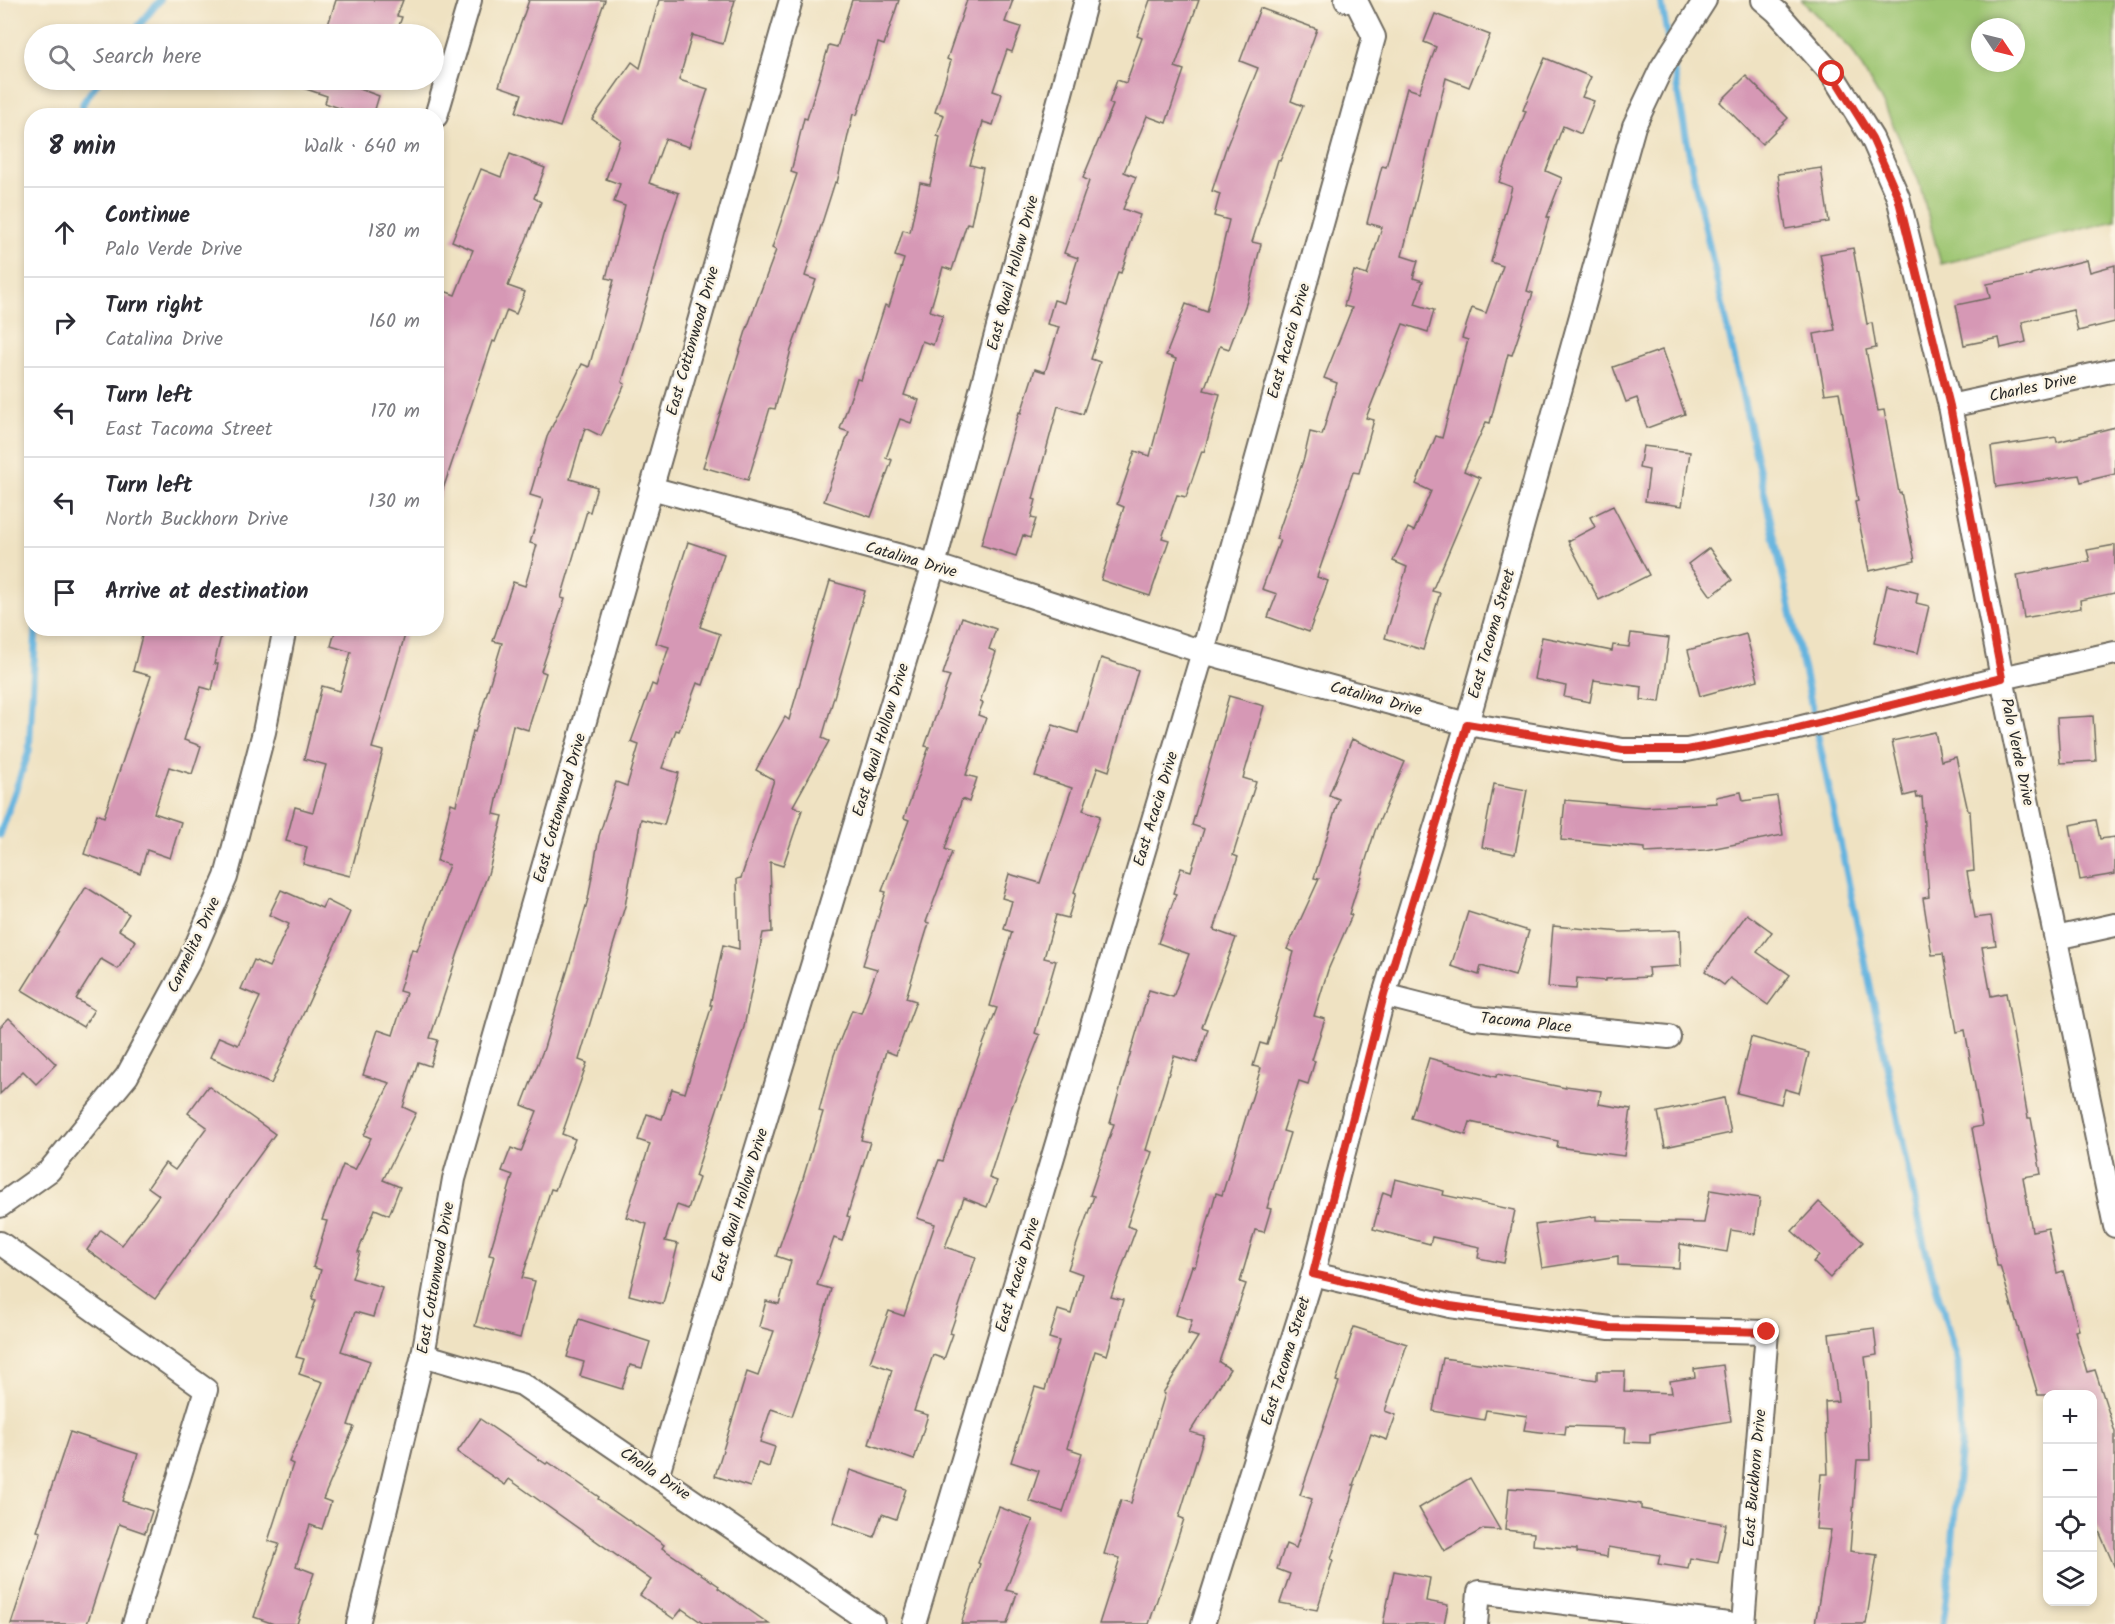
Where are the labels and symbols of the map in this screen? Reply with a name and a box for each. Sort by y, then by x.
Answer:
north arrow [1971,18,2025,72]
route start [1818,60,1844,86]
street label: East Quail Hollow Drive [980,193,1046,353]
street label: East Cottonwood Drive [660,263,726,419]
street label: East Acacia Drive [1261,280,1317,402]
street label: Charles Drive [1987,367,2079,409]
street label: Catalina Drive [862,535,960,585]
street label: East Tacoma Street [1462,565,1523,702]
street label: East Quail Hollow Drive [846,660,916,820]
street label: Catalina Drive [1327,675,1425,723]
street label: Palo Verde Drive [1993,696,2041,808]
street label: East Cottonwood Drive [527,730,593,886]
street label: East Acacia Drive [1127,749,1185,869]
street label: Carmelita Drive [161,893,227,997]
street label: Tacoma Place [1479,1006,1573,1040]
street label: East Quail Hollow Drive [705,1125,775,1285]
street label: East Cottonwood Drive [410,1200,462,1356]
street label: East Acacia Drive [989,1215,1047,1335]
street label: East Tacoma Street [1254,1293,1318,1429]
route end [1753,1318,1779,1344]
street label: East Buckhorn Drive [1737,1408,1773,1548]
street label: Cholla Drive [615,1441,695,1507]

